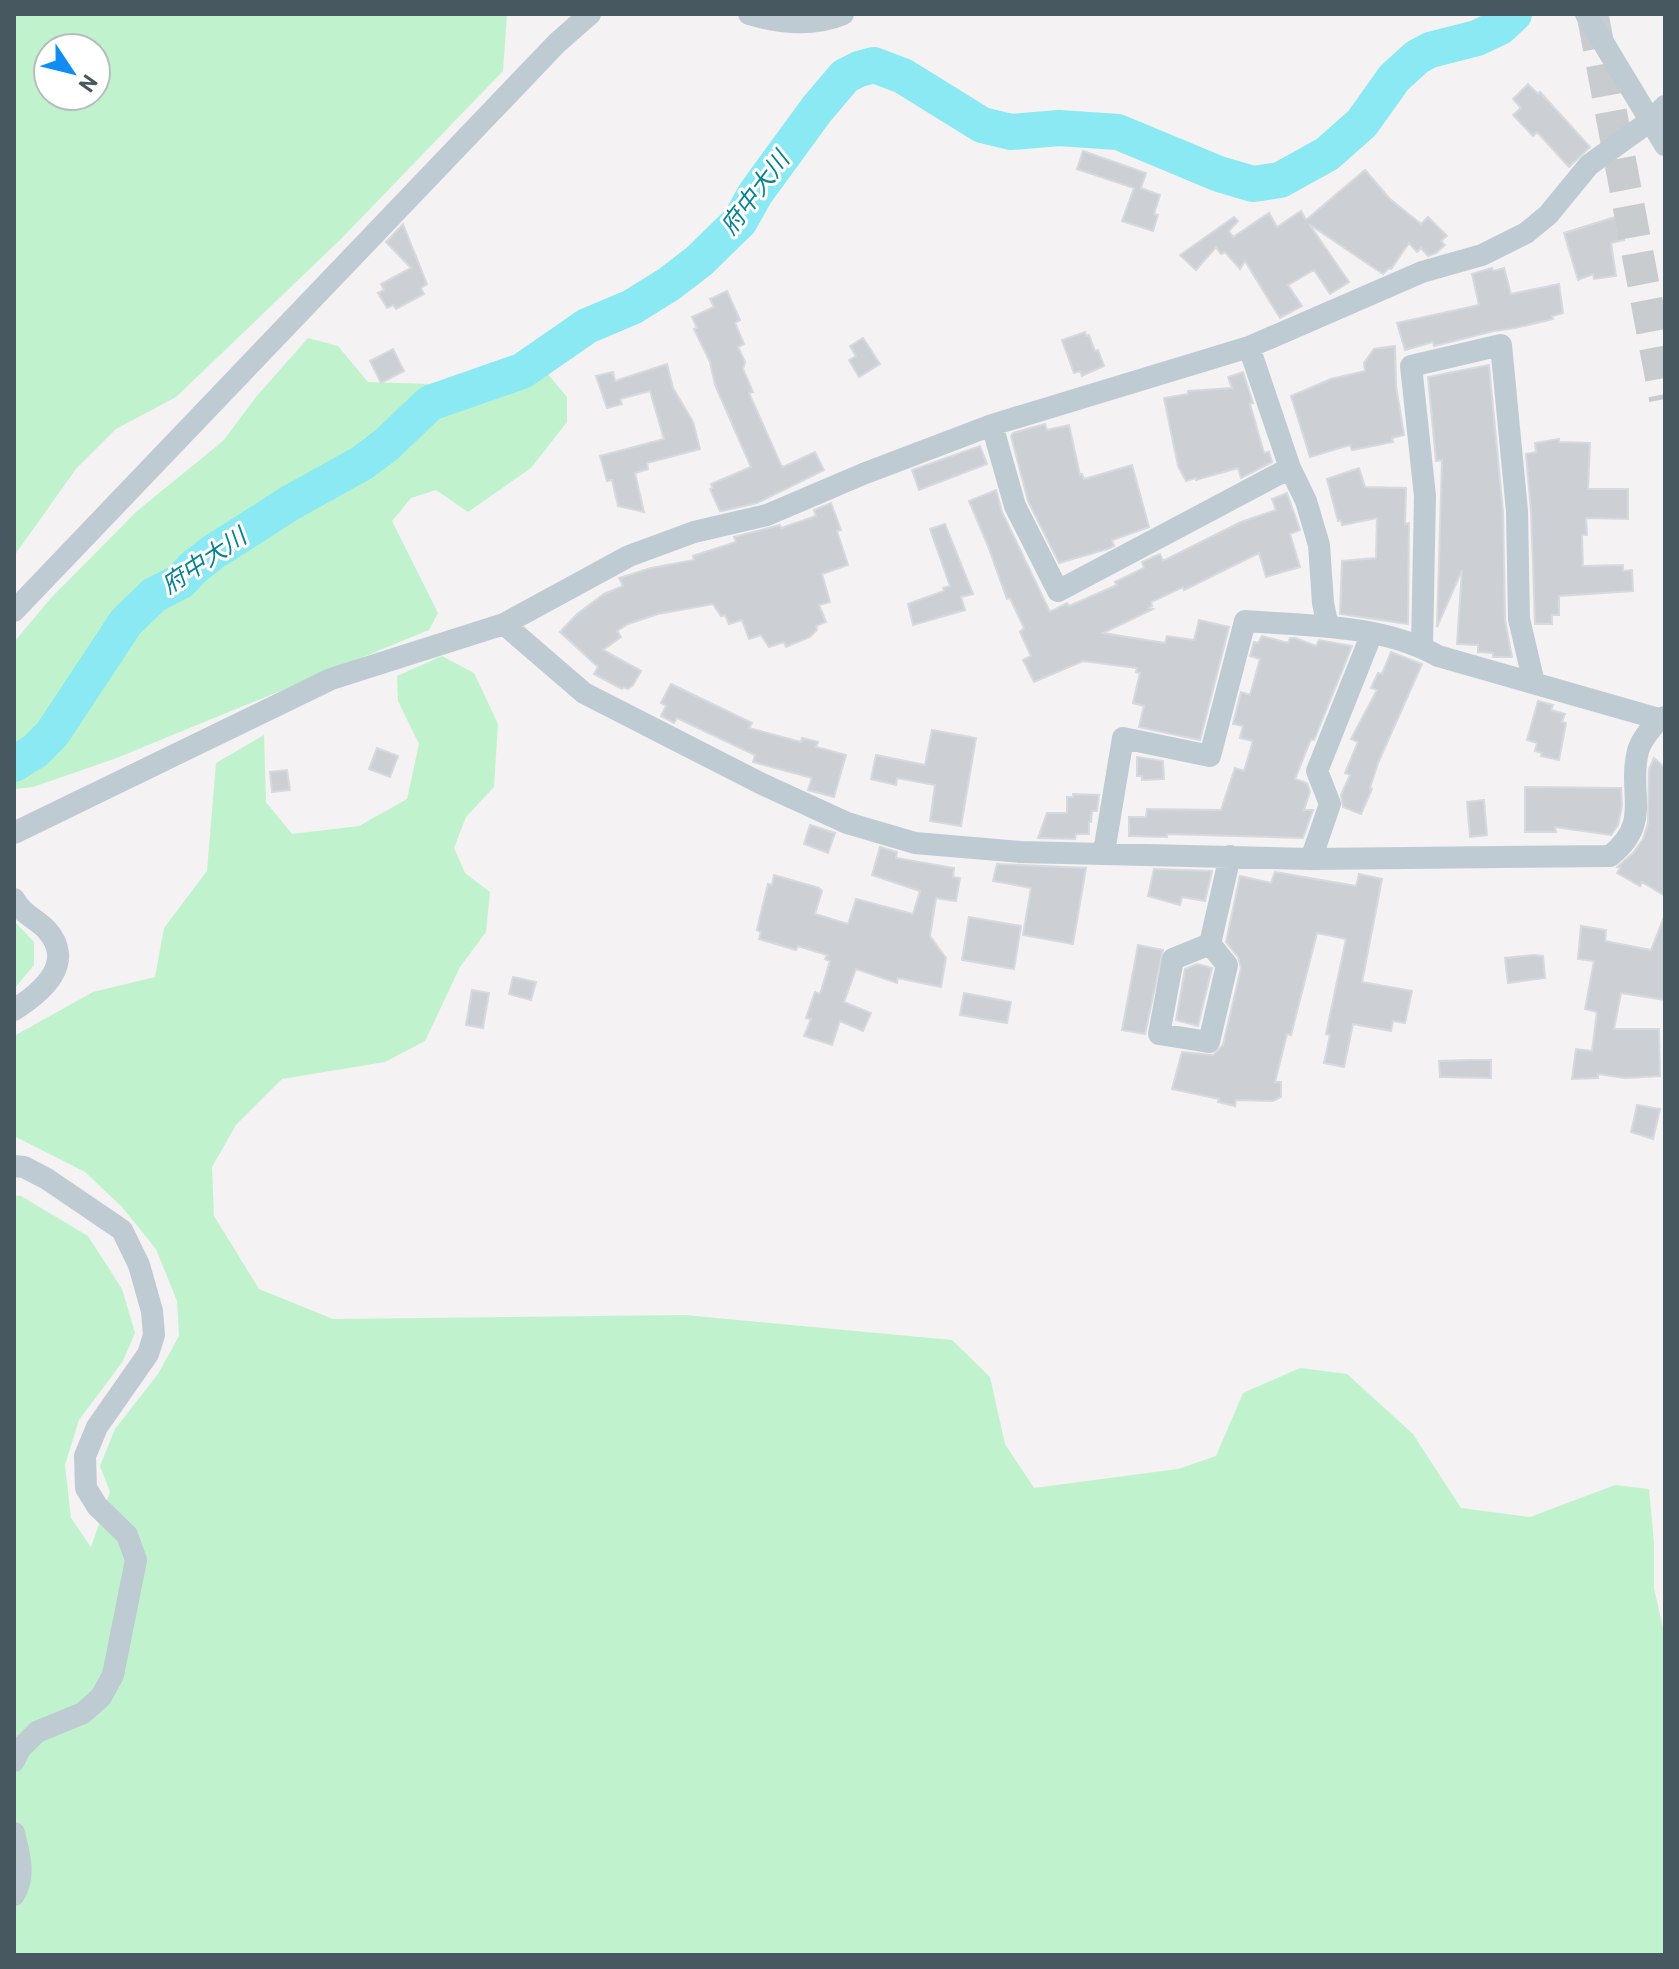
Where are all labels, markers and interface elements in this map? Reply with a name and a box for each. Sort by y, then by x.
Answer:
north arrow [32,32,112,112]
text: N [74,71,104,97]
water label: 府中大川 [713,143,796,239]
water label: 府中大川 [155,519,254,599]

